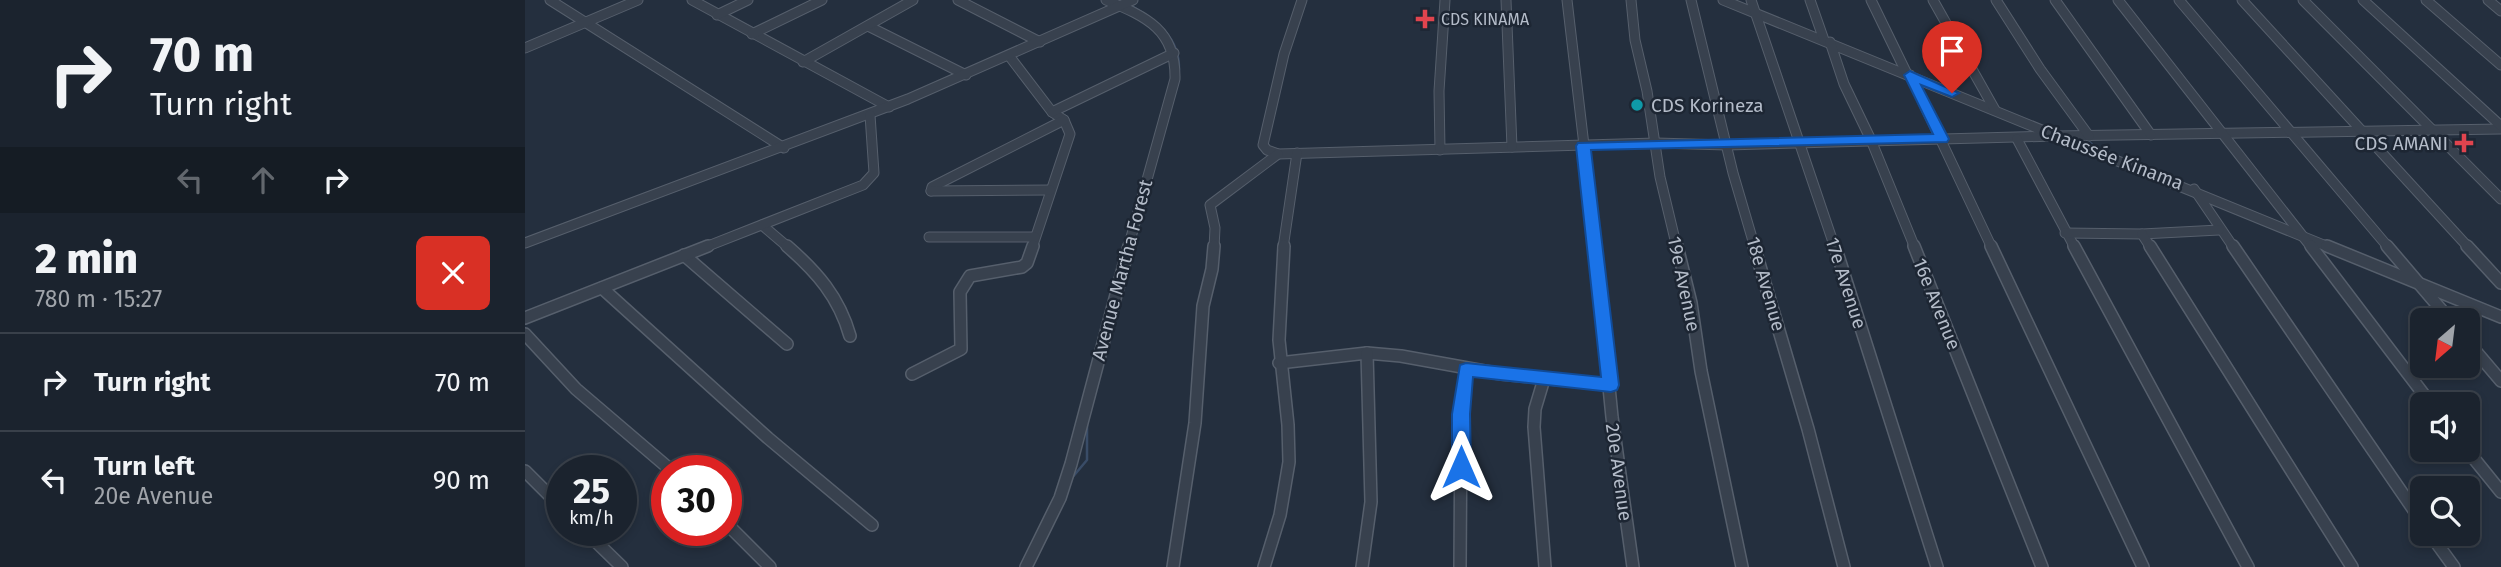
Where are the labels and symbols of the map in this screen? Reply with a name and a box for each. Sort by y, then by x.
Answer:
marker: CDS KINAMA [1415,9,1435,29]
place label: CDS KINAMA [1441,10,1530,29]
pin [1922,21,1982,93]
place label: CDS Korineza [1651,94,1764,117]
marker: CDS Korineza [1629,97,1645,113]
street label: Chaussée Kinama [2037,119,2187,195]
place label: CDS AMANI [2355,132,2448,155]
marker: CDS AMANI [2454,133,2474,153]
street label: Avenue Martha Forest [1087,177,1157,363]
street label: 19e Avenue [1663,234,1705,334]
street label: 18e Avenue [1742,234,1790,334]
street label: 17e Avenue [1820,234,1872,332]
street label: 16e Avenue [1908,255,1966,353]
north arrow [2410,308,2480,378]
street label: 20e Avenue [1601,422,1637,522]
position arrow [1424,430,1498,504]
speed limit sign: 30 [651,455,742,546]

